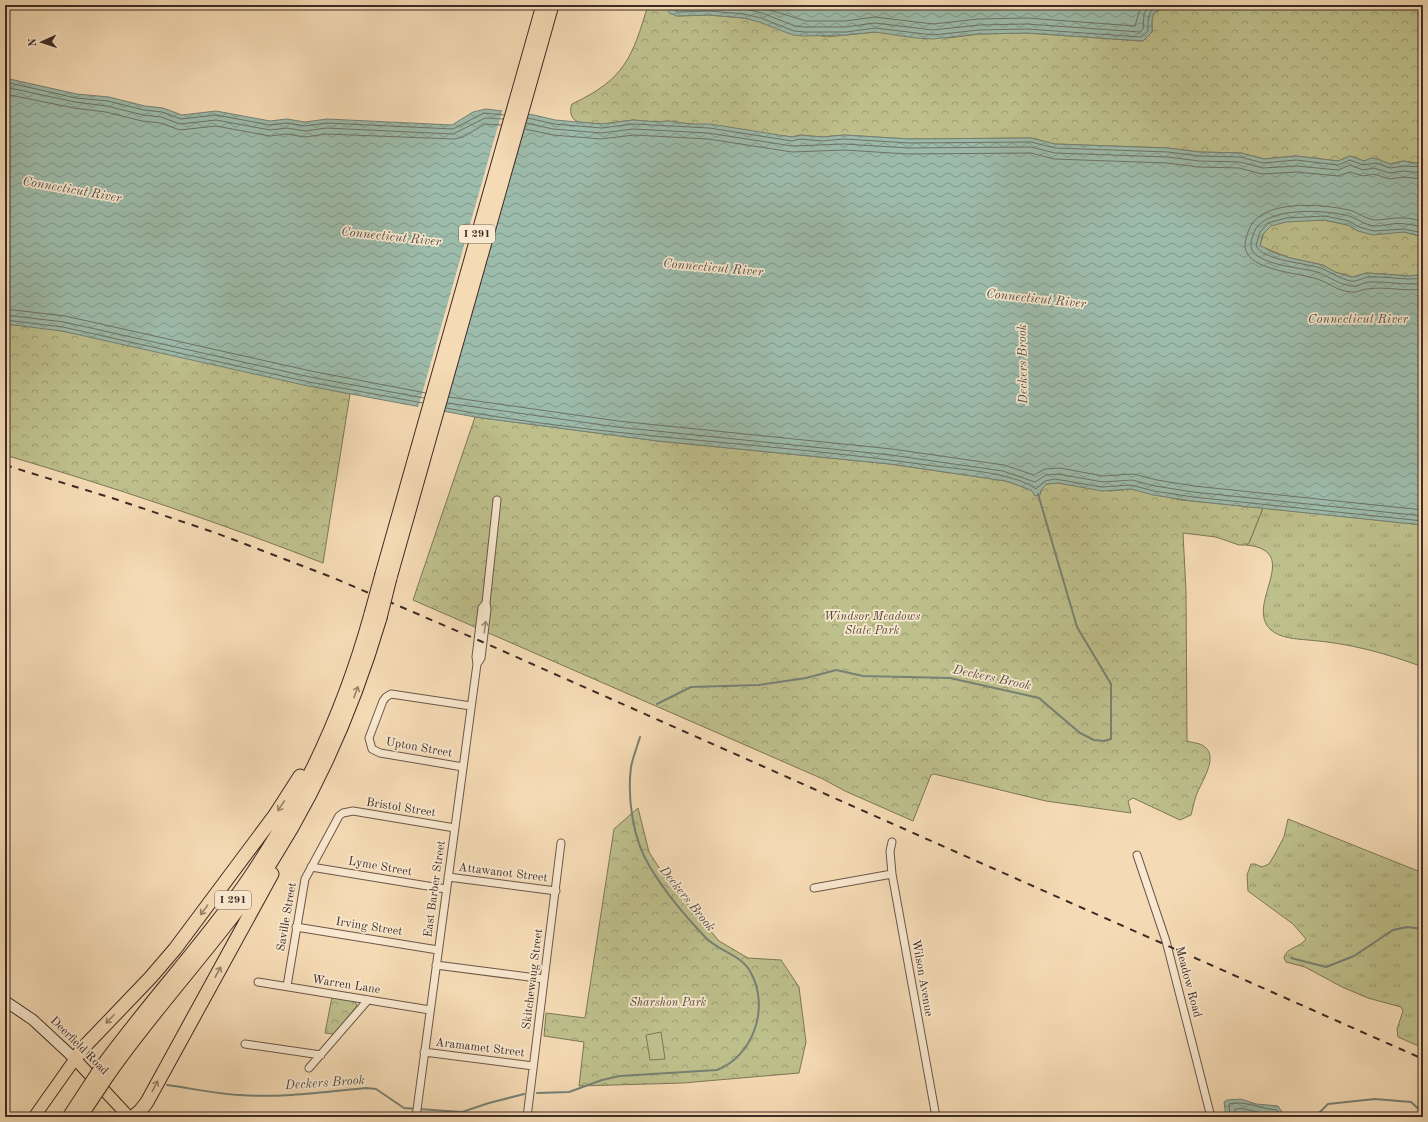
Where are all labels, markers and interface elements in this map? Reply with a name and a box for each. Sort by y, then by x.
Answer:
north arrow [22,22,62,62]
text: N [28,37,39,47]
water label: Connecticut River [21,175,123,205]
water label: Connecticut River [340,225,442,249]
road number: I 291 [459,225,495,243]
water label: Connecticut River [662,257,764,279]
water label: Connecticut River [985,287,1087,311]
water label: Connecticut River [1308,313,1409,326]
water label: Deckers Brook [1016,324,1030,405]
park label: Windsor Meadows State Park [824,611,920,637]
one-way arrow [481,621,489,634]
water label: Deckers Brook [951,663,1032,693]
one-way arrow [353,686,360,699]
street label: Upton Street [385,736,453,760]
street label: Bristol Street [365,797,437,819]
one-way arrow [277,800,285,812]
street label: East Barber Street [422,840,448,938]
street label: Lyme Street [347,855,413,879]
street label: Attawanot Street [458,862,548,884]
water label: Deckers Brook [656,863,717,934]
street label: Saville Street [275,882,299,952]
road number: I 291 [215,891,251,909]
one-way arrow [200,905,208,916]
street label: Irving Street [335,916,403,938]
street label: Skitchewaug Street [521,928,545,1030]
street label: Wilson Avenue [909,939,935,1018]
street label: Meadow Road [1173,945,1203,1019]
one-way arrow [214,966,222,978]
street label: Warren Lane [311,974,381,996]
park label: Sharshon Park [630,997,707,1009]
one-way arrow [105,1014,115,1024]
street label: Deerfield Road [48,1015,110,1077]
street label: Aramamet Street [435,1037,525,1059]
water label: Deckers Brook [284,1074,365,1092]
one-way arrow [152,1080,159,1092]

